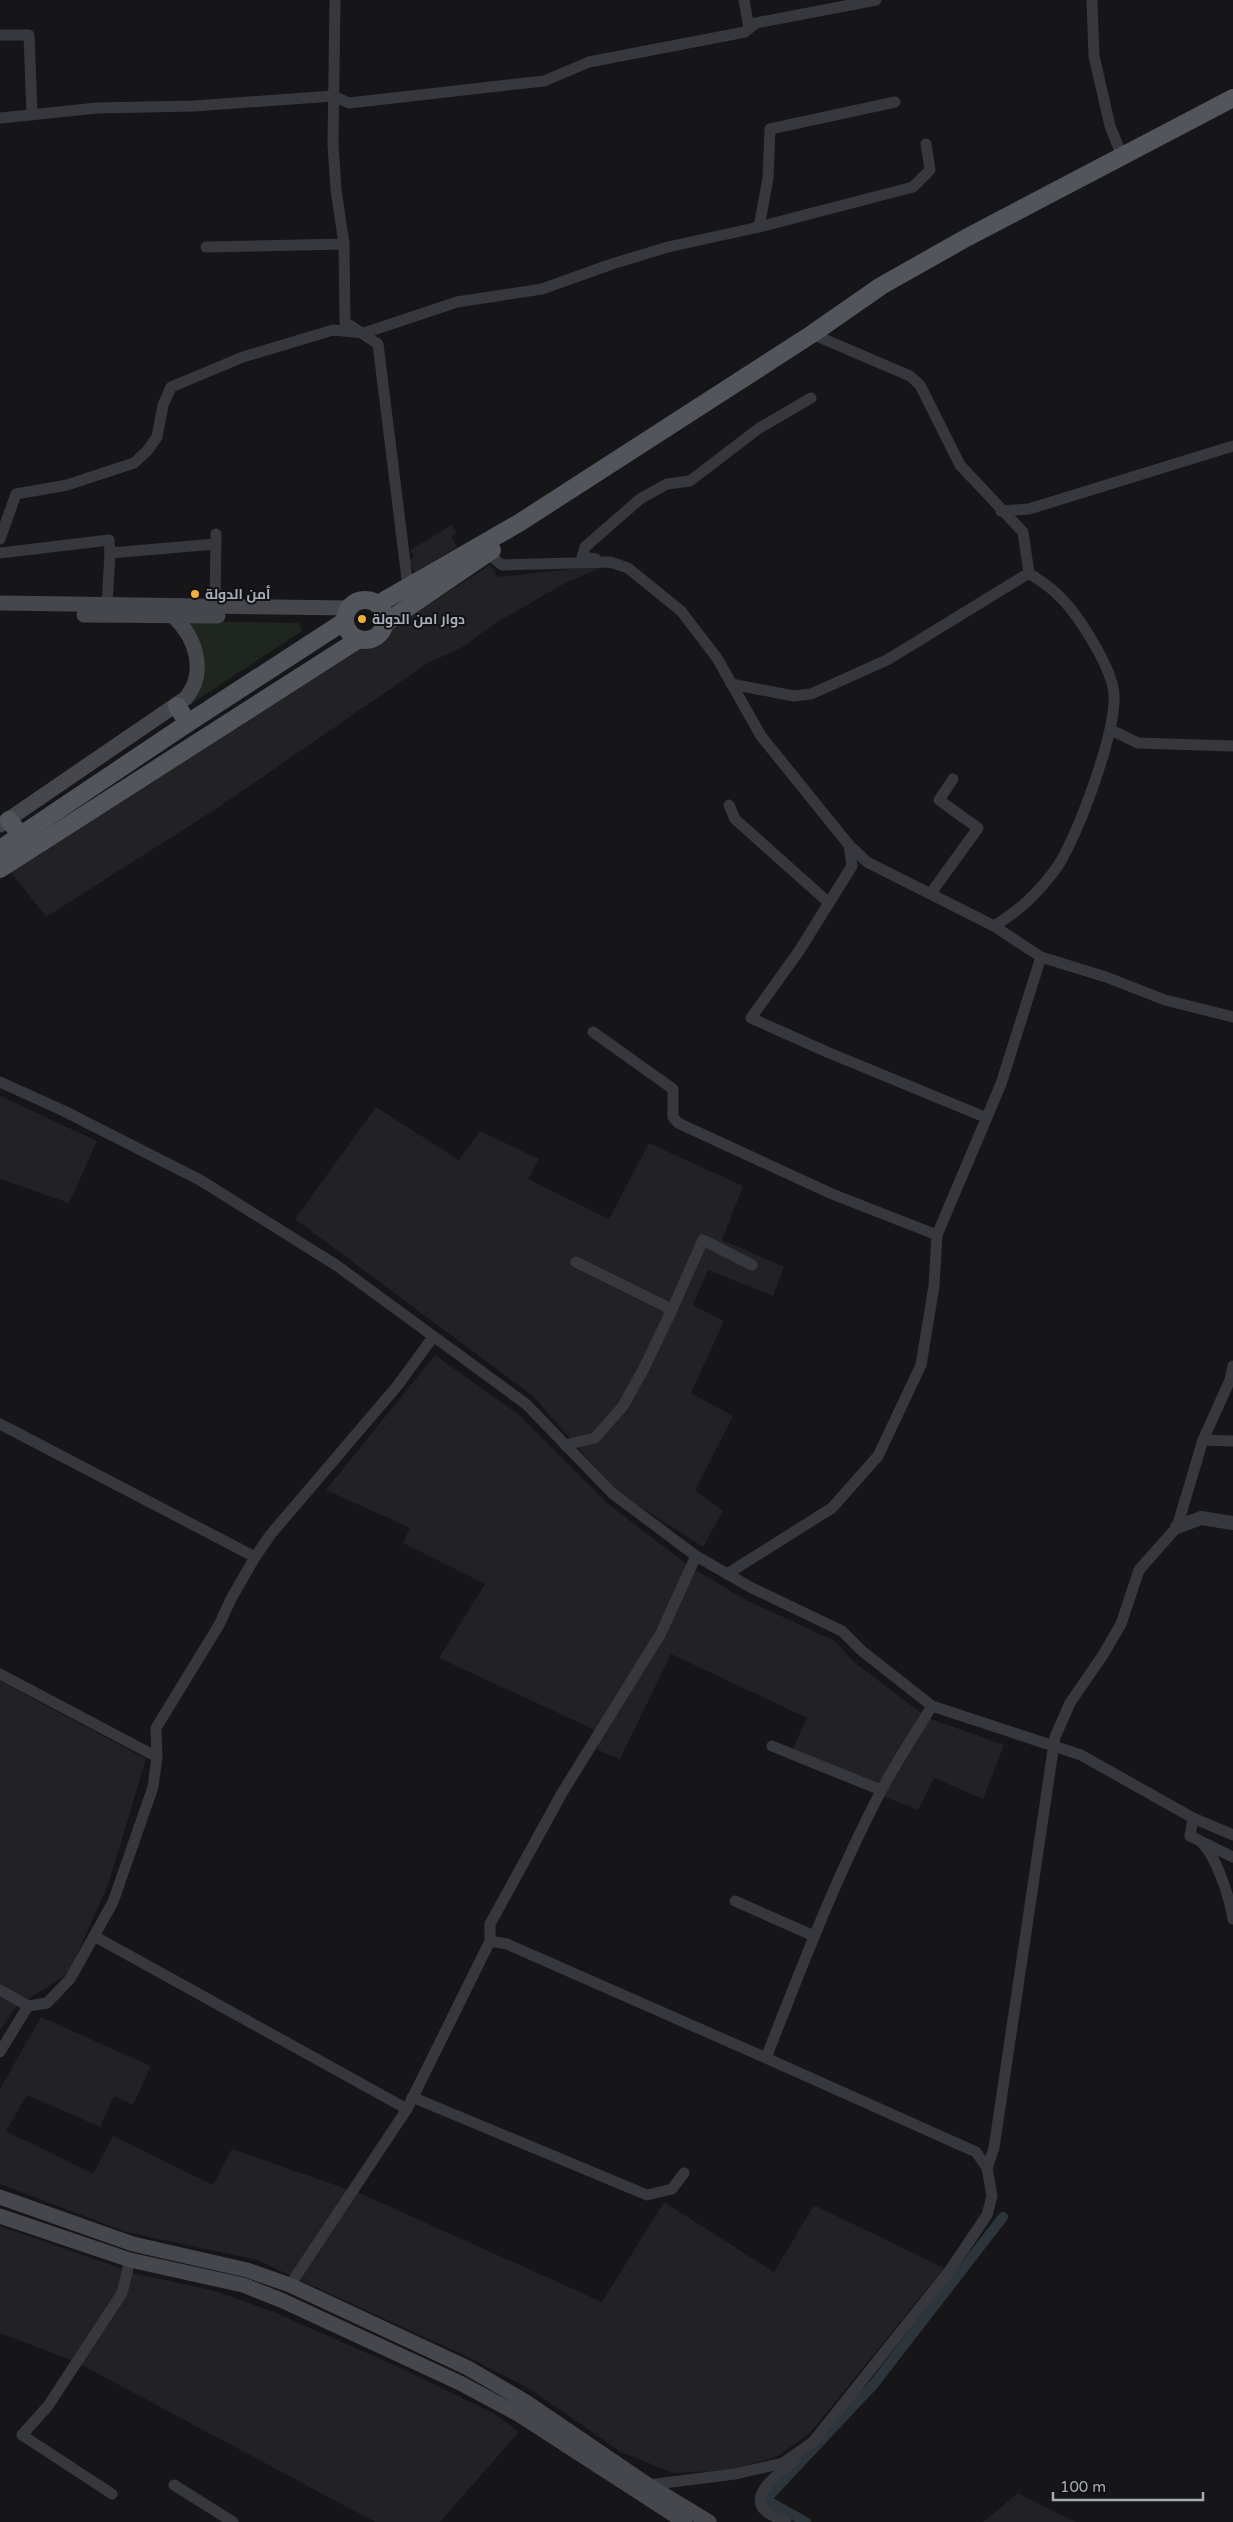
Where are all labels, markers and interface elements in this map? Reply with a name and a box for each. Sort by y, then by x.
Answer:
place label: أمن الدولة [205,585,270,603]
marker: أمن الدولة [189,588,201,600]
place label: دوار امن الدولة [372,611,465,628]
marker: دوار امن الدولة [356,613,368,625]
scale bar [1053,2470,1203,2502]
text: 100 m [1060,2478,1106,2496]

